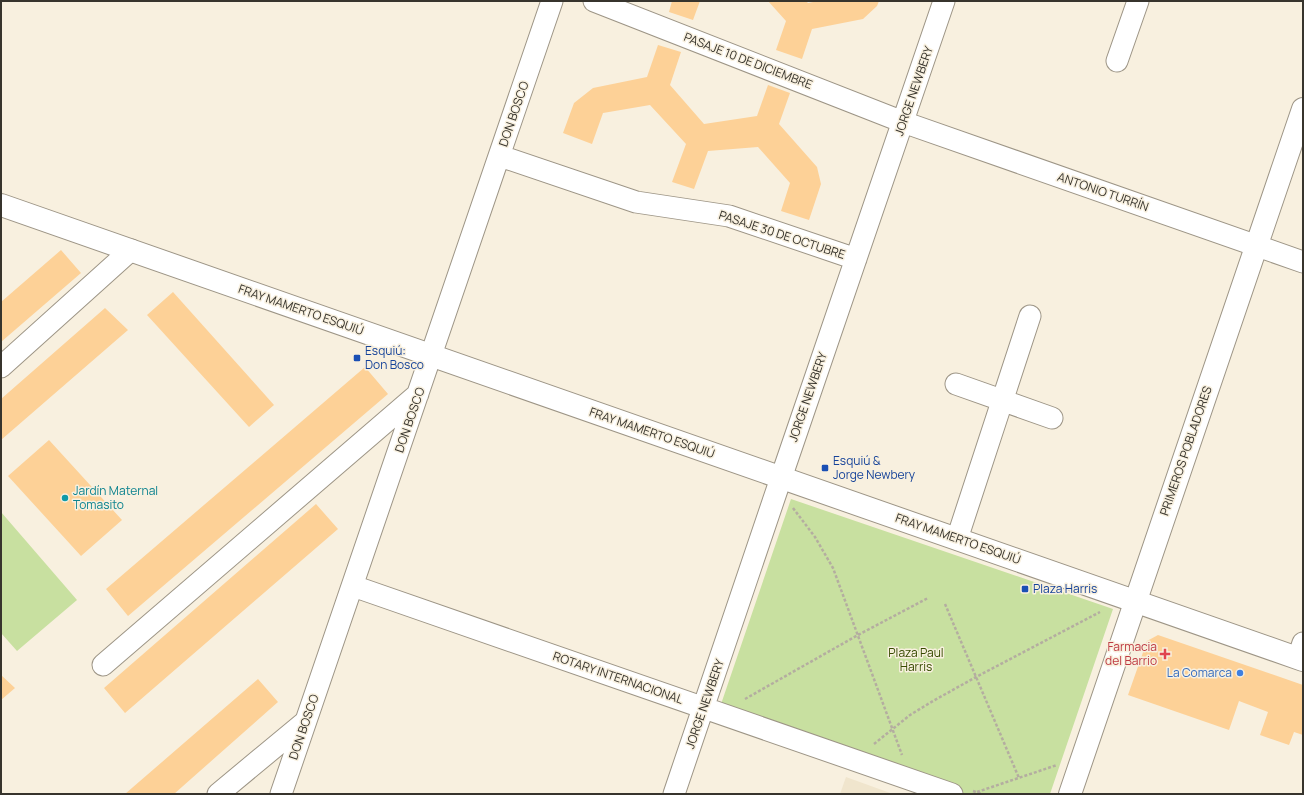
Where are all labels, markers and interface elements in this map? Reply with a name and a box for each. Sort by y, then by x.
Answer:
street label: PASAJE 10 DE DICIEMBRE [681,28,815,93]
street label: JORGE NEWBERY [890,43,937,138]
street label: DON BOSCO [494,79,533,149]
street label: ANTONIO TURRÍN [1055,168,1151,215]
street label: PASAJE 30 DE OCTUBRE [717,206,848,263]
street label: FRAY MAMERTO ESQUIÚ [236,280,366,339]
place label: Esquiú: Don Bosco [365,342,424,373]
street label: JORGE NEWBERY [784,349,831,444]
marker: Esquiú: Don Bosco [352,353,362,363]
street label: PRIMEROS POBLADORES [1155,384,1216,518]
street label: DON BOSCO [390,385,429,455]
street label: FRAY MAMERTO ESQUIÚ [587,403,717,462]
place label: Esquiú & Jorge Newbery [833,452,916,483]
marker: Esquiú & Jorge Newbery [820,463,830,473]
place label: Jardín Maternal Tomasito [73,482,158,513]
marker: Jardín Maternal Tomasito [60,493,70,503]
street label: FRAY MAMERTO ESQUIÚ [893,509,1023,568]
place label: Plaza Harris [1033,580,1097,597]
marker: Plaza Harris [1020,584,1030,594]
place label: Farmacia del Barrio [1105,638,1157,669]
park label: Plaza Paul Harris [888,644,944,675]
street label: ROTARY INTERNACIONAL [551,647,686,708]
marker: Farmacia del Barrio [1160,649,1170,659]
street label: JORGE NEWBERY [681,656,728,751]
place label: La Comarca [1167,664,1232,681]
marker: La Comarca [1235,668,1245,678]
street label: DON BOSCO [284,692,323,762]

